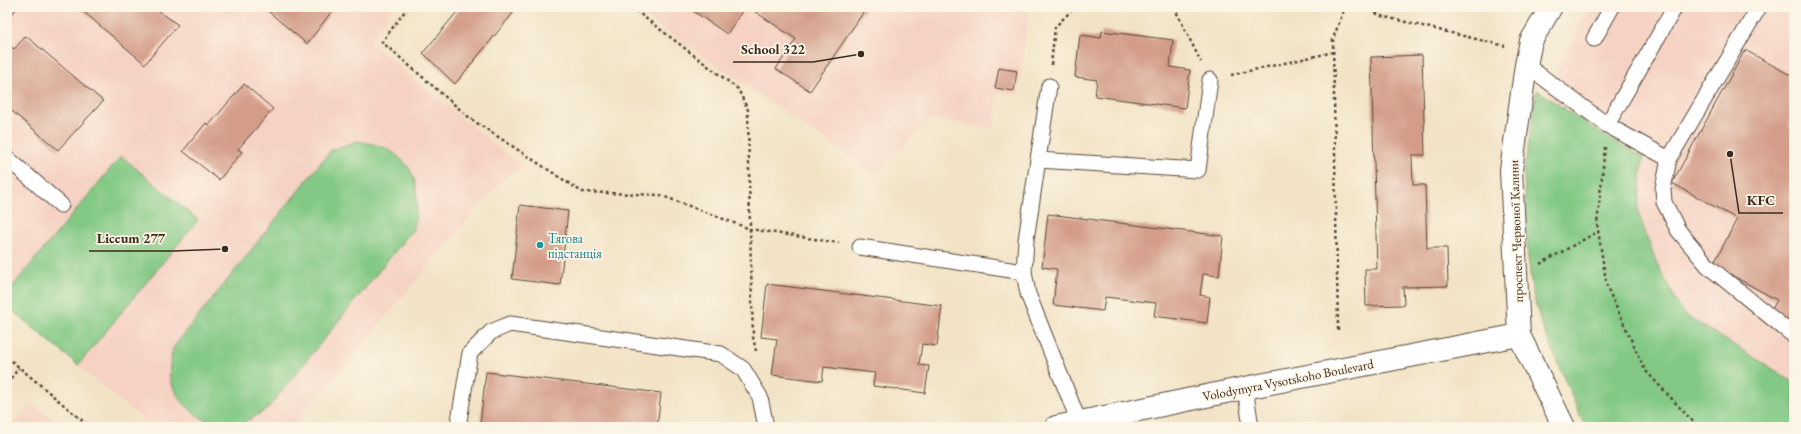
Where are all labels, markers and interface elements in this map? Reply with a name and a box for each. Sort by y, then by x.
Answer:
callout: School 322 [733,36,813,62]
text: School 322 [741,40,806,58]
street label: проспект Червоної Калини [1505,159,1527,303]
callout: KFC [1739,187,1783,213]
text: KFC [1747,191,1775,209]
callout: Liceum 277 [89,225,173,251]
text: Liceum 277 [97,229,166,247]
place label: Тягова пiдстанцiя [548,230,602,262]
marker: Тягова пiдстанцiя [535,240,545,250]
street label: Volodymyra Vysotskoho Boulevard [1201,355,1375,405]

